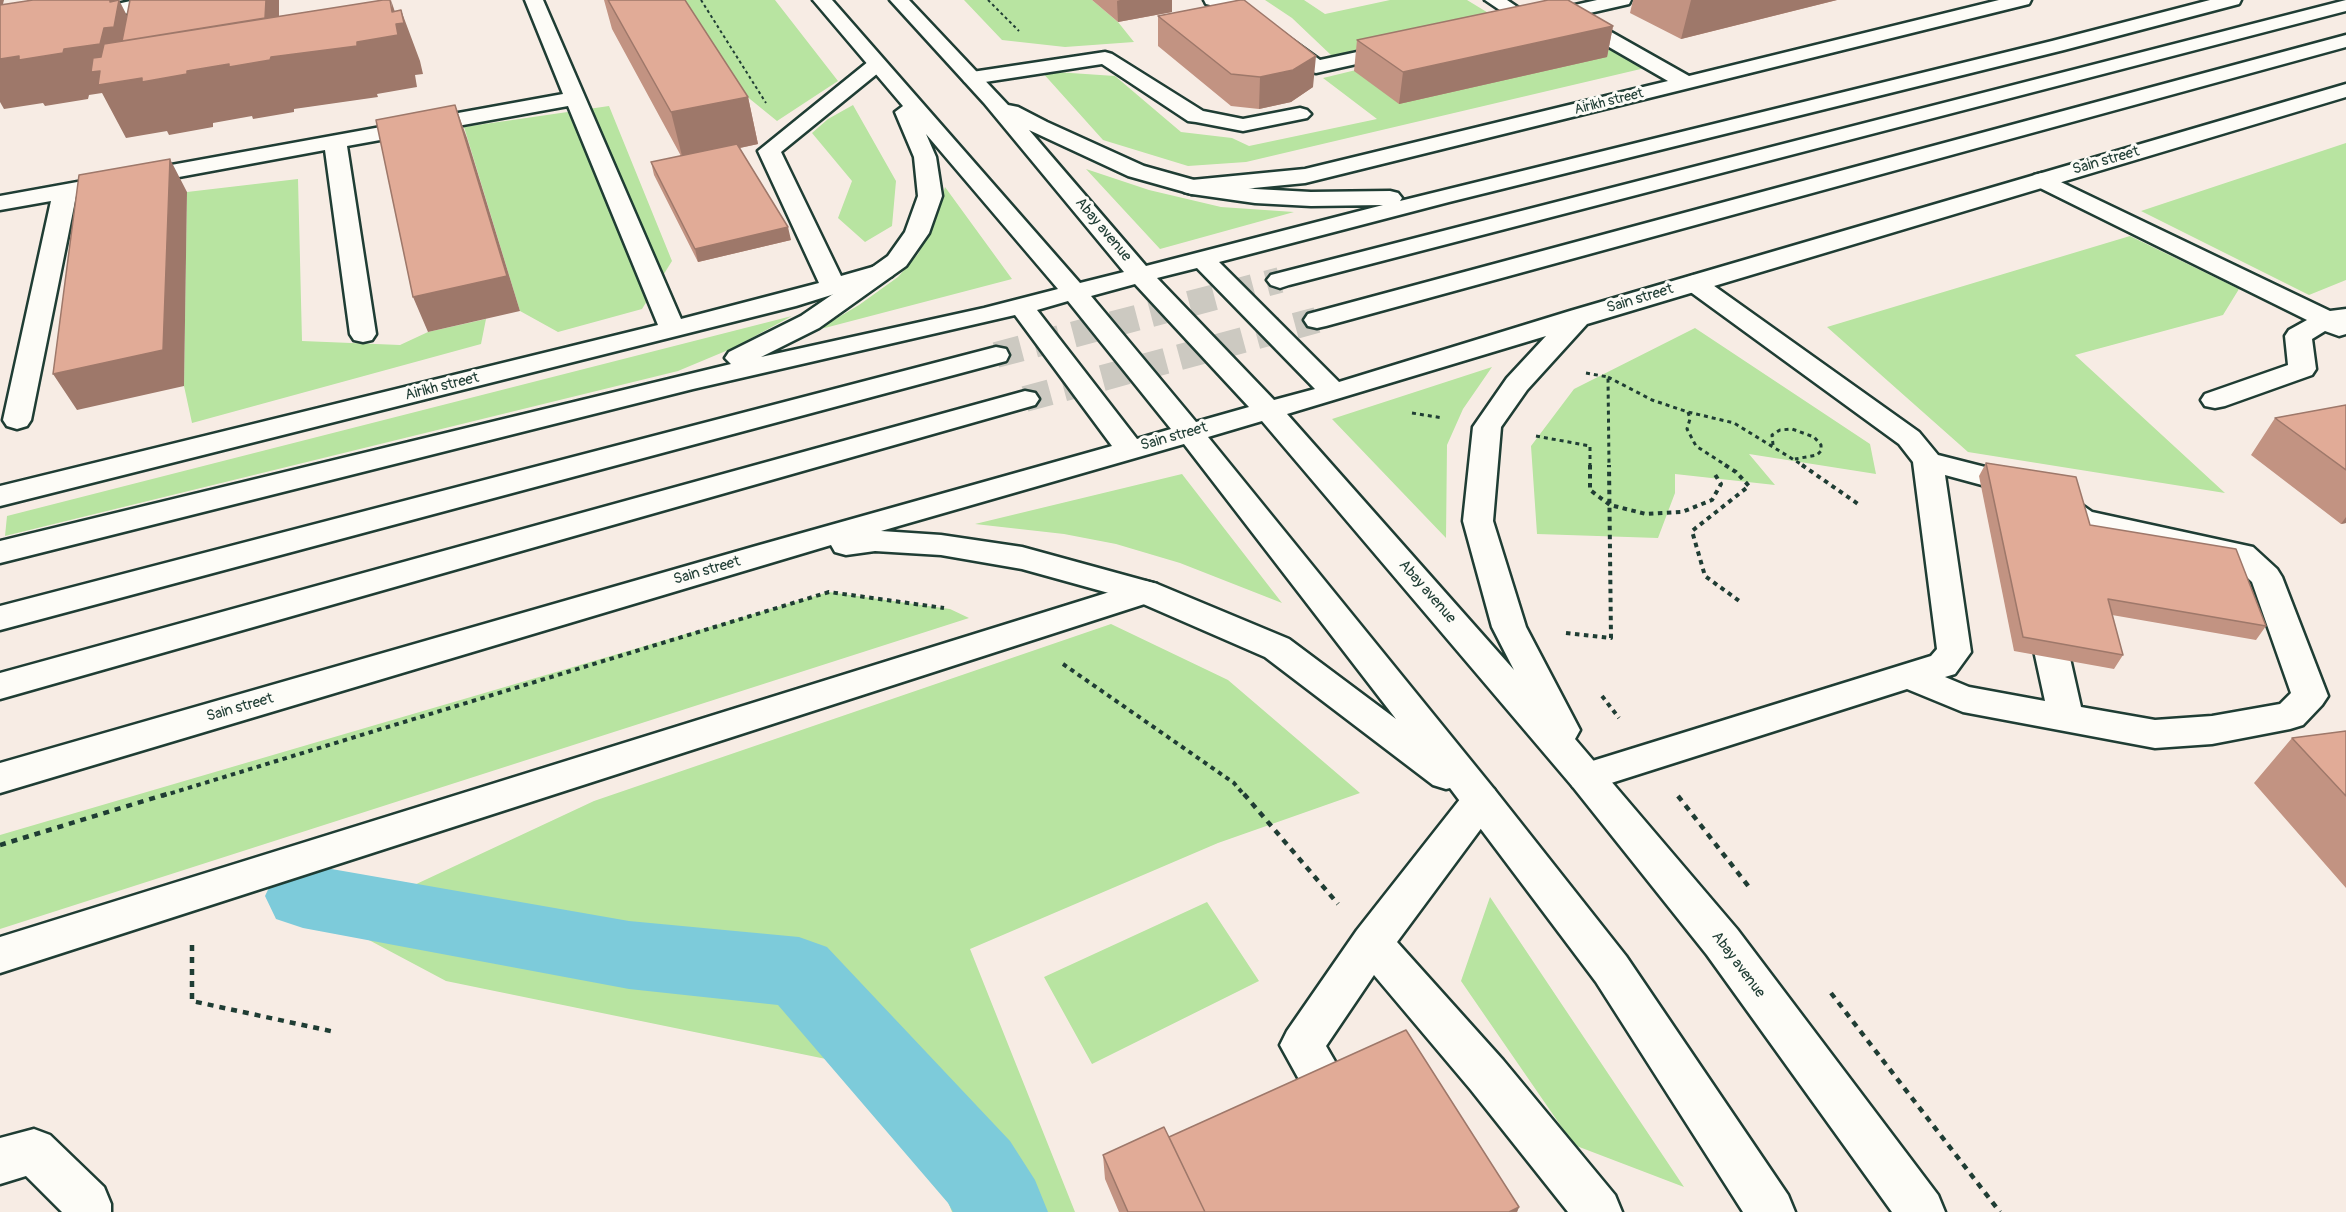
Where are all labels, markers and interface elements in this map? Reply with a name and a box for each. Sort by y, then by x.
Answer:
street label: Airikh street [1573,85,1645,119]
street label: Sain street [2071,143,2141,179]
street label: Abay avenue [1071,194,1135,266]
street label: Sain street [1605,280,1675,318]
street label: Airikh street [403,369,481,405]
street label: Sain street [1139,419,1209,455]
street label: Sain street [672,553,742,589]
street label: Abay avenue [1395,557,1459,627]
street label: Sain street [205,690,275,726]
street label: Abay avenue [1707,928,1769,1002]

